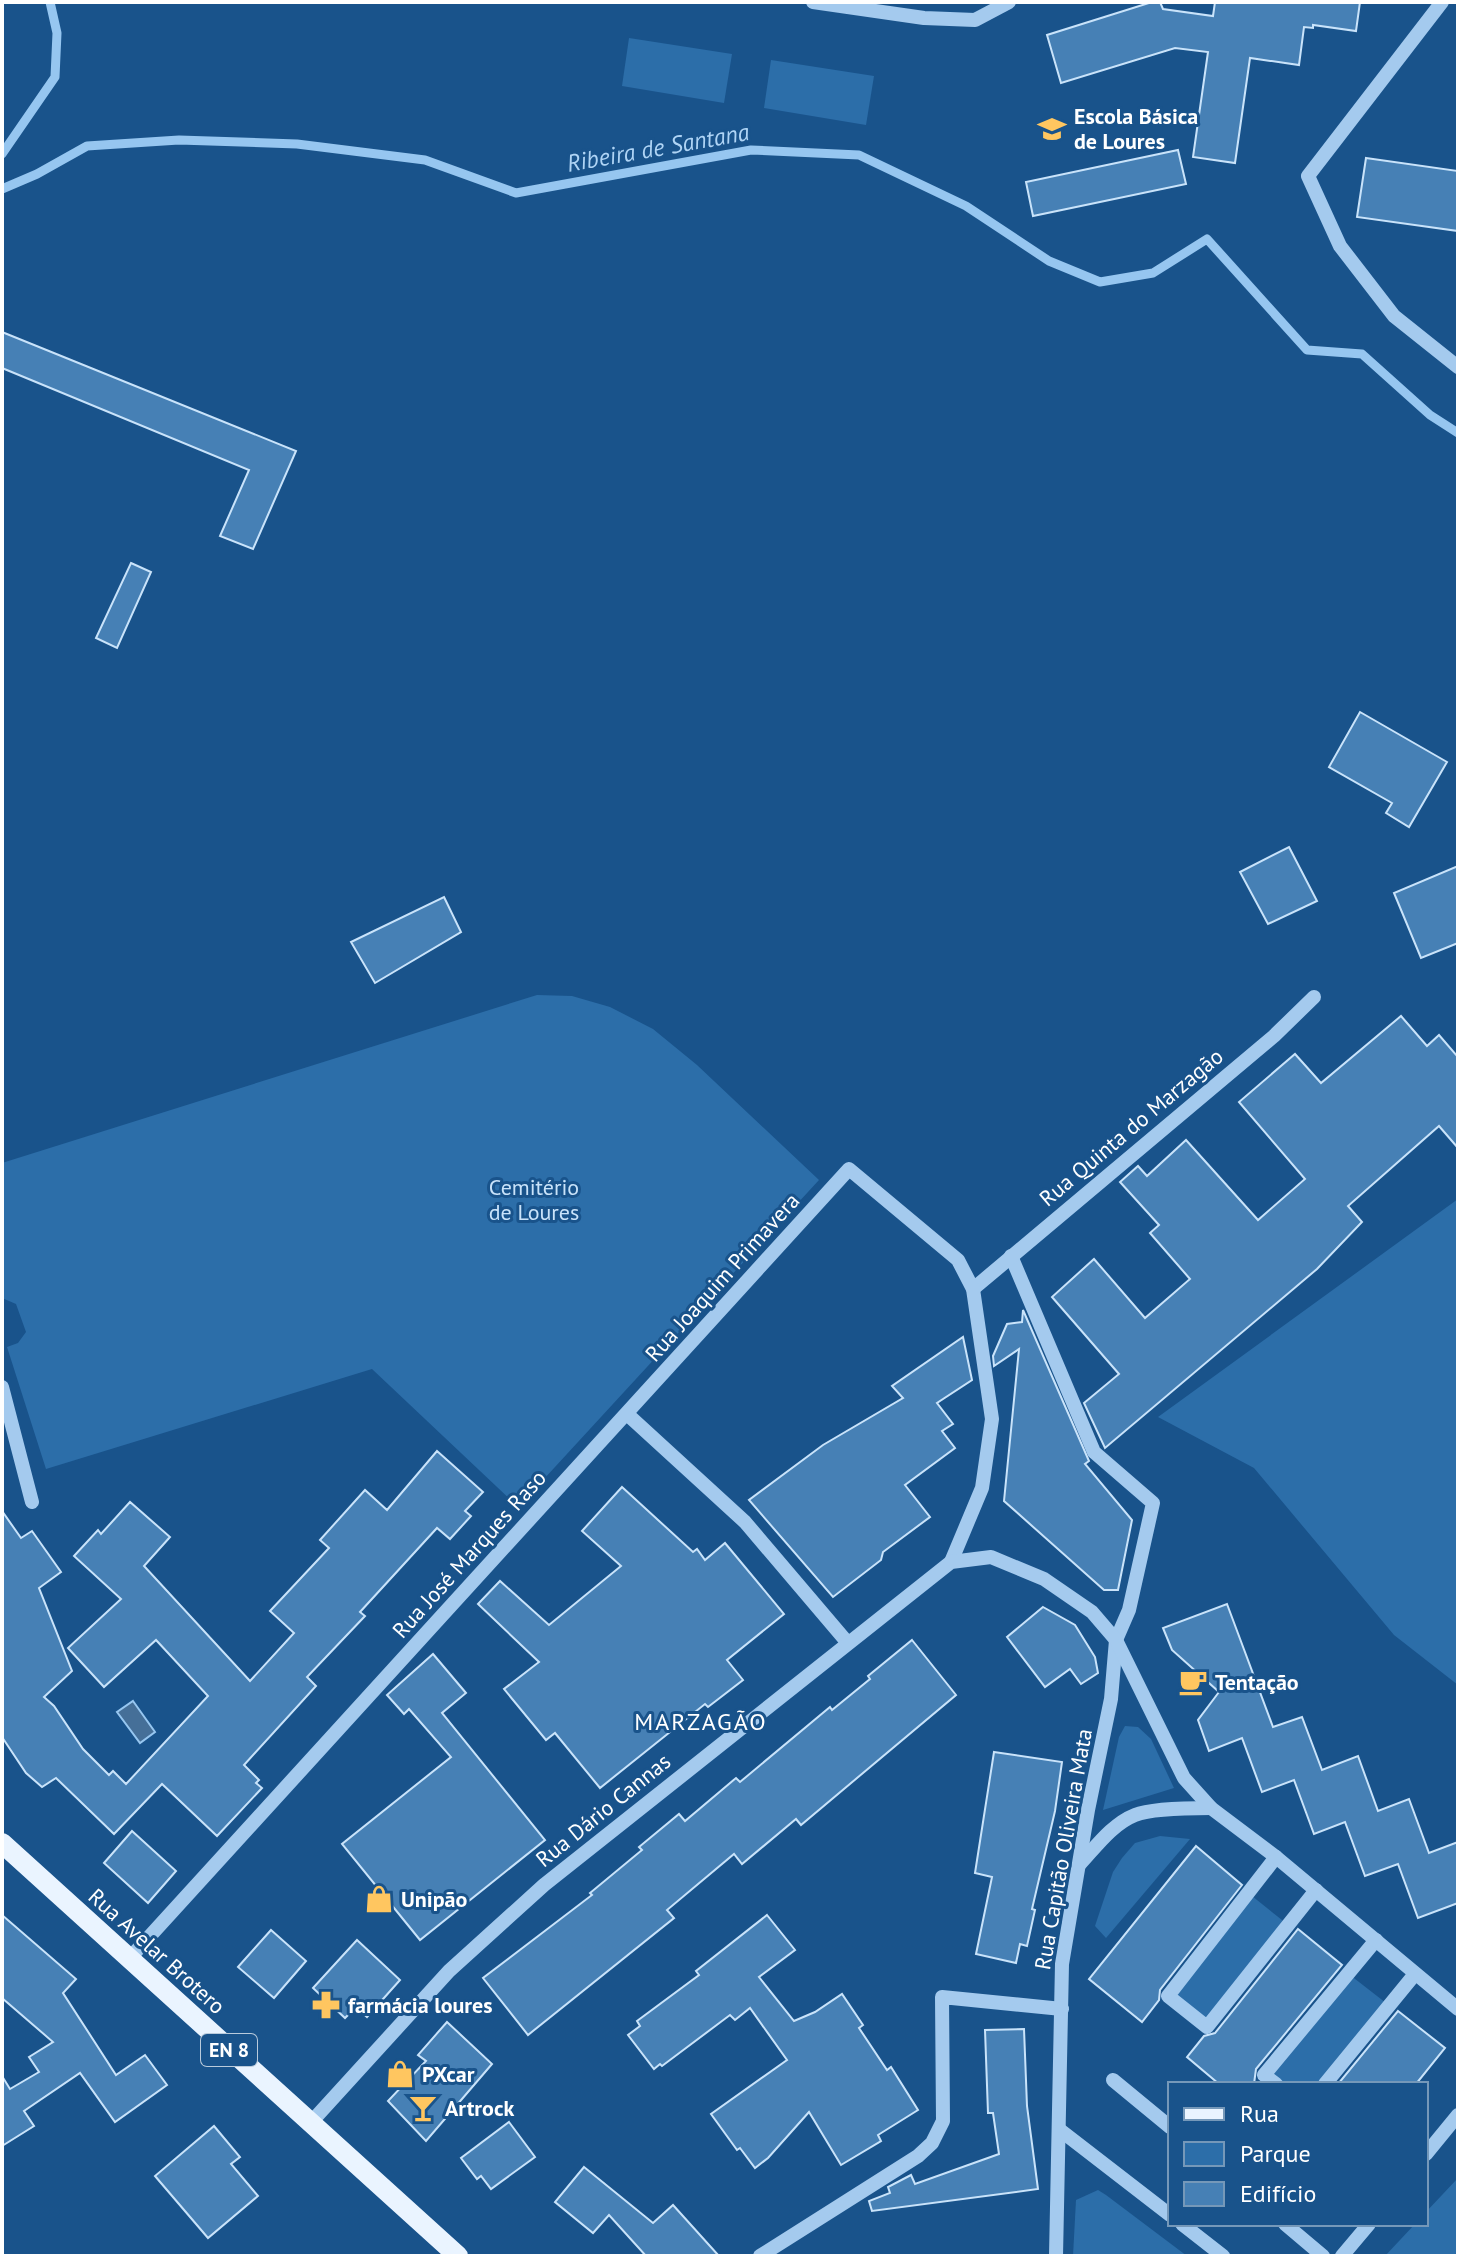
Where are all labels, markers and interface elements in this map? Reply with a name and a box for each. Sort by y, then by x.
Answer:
place label: Escola Básica de Loures [1074,102,1198,155]
school or university icon: Escola Básica de Loures [1037,114,1067,144]
water label: Ribeira de Santana [564,116,752,179]
street label: Rua Quinta do Marzagão [1033,1042,1229,1212]
park label: Cemitério de Loures [489,1173,579,1226]
street label: Rua Joaquim Primavera [639,1187,805,1367]
street label: Rua José Marques Raso [386,1464,552,1644]
cafe icon: Tentação [1178,1667,1208,1697]
place label: Tentação [1215,1668,1299,1696]
district label: MARZAGÃO [634,1706,768,1737]
street label: Rua Capitão Oliveira Mata [1028,1726,1098,1972]
street label: Rua Dário Cannas [530,1747,676,1873]
street label: Rua Avelar Brotero [83,1882,231,2020]
shop icon: Unipão [364,1884,394,1914]
place label: Unipão [401,1885,467,1913]
pharmacy icon: farmácia loures [311,1990,341,2020]
place label: farmácia loures [348,1991,493,2019]
road number: EN 8 [201,2034,257,2066]
shop icon: PXcar [385,2059,415,2089]
place label: PXcar [422,2060,475,2088]
legend [1168,2082,1428,2226]
bar icon: Artrock [408,2093,438,2123]
place label: Artrock [445,2094,514,2122]
text: Rua [1240,2098,1279,2129]
text: Parque [1240,2138,1311,2169]
text: Edifício [1240,2178,1316,2209]

